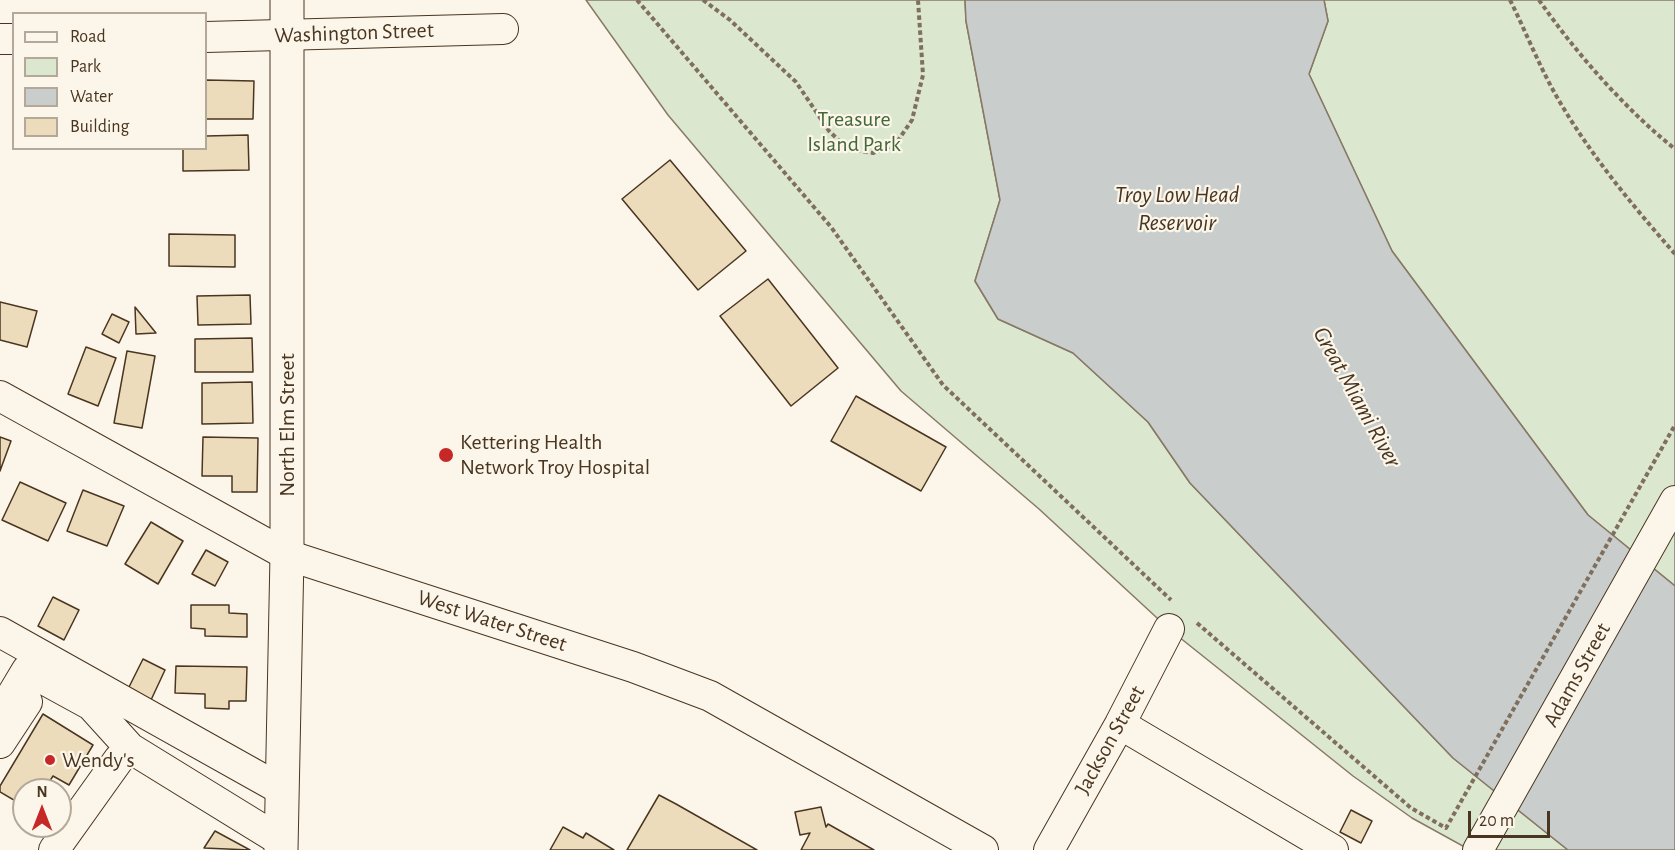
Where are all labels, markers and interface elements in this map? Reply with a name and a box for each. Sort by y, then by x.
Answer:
legend [12,12,207,150]
street label: Washington Street [274,17,434,49]
text: Road [70,28,106,46]
text: Park [70,58,101,76]
text: Water [70,88,113,106]
park label: Treasure Island Park [807,106,901,158]
text: Building [70,118,129,136]
water label: Troy Low Head Reservoir [1115,181,1239,237]
water label: Great Miami River [1307,322,1407,472]
street label: North Elm Street [274,353,300,497]
place label: Kettering Health Network Troy Hospital [460,429,650,481]
marker: Kettering Health Network Troy Hospital [437,446,455,464]
street label: West Water Street [414,584,570,658]
street label: Adams Street [1538,618,1616,732]
street label: Jackson Street [1069,681,1151,799]
place label: Wendy's [62,747,135,773]
marker: Wendy's [43,753,57,767]
north arrow [12,778,72,838]
text: N [36,784,48,800]
scale bar [1471,799,1554,837]
text: 20 m [1479,812,1514,830]

